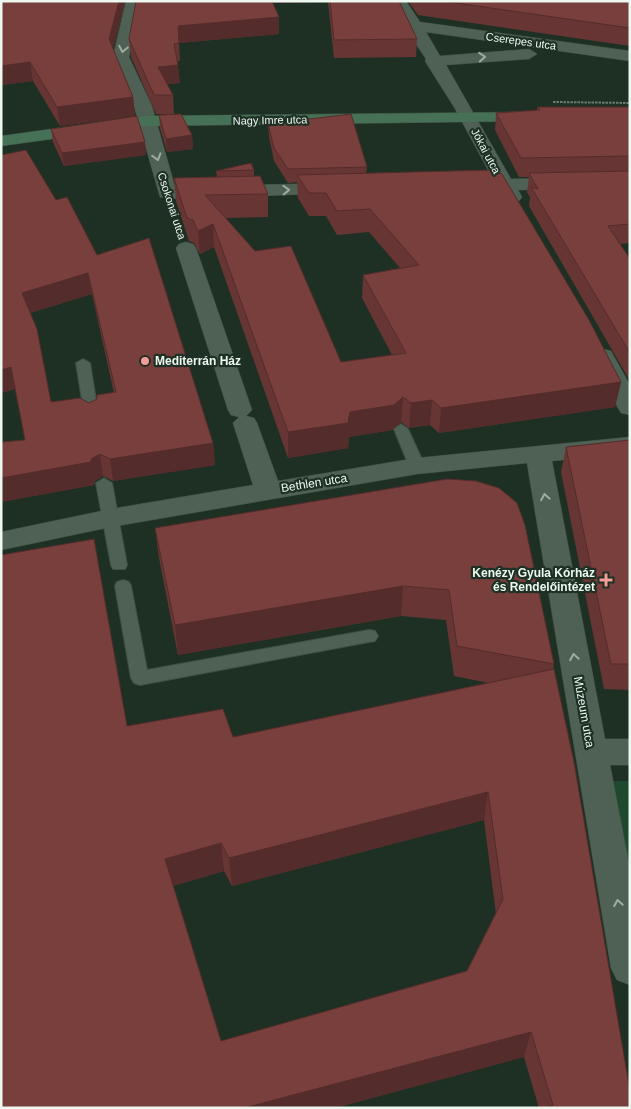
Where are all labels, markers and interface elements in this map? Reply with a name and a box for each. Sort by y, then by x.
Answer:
street label: Cserepes utca [485,30,558,52]
one-way arrow [118,45,129,53]
one-way arrow [478,52,486,63]
street label: Nagy Imre utca [233,113,308,127]
street label: Jókai utca [469,126,503,176]
one-way arrow [151,153,161,161]
street label: Csokonai utca [156,171,189,242]
one-way arrow [282,185,290,196]
place label: Mediterrán Ház [155,354,241,368]
marker: Mediterrán Ház [139,355,151,367]
street label: Bethlen utca [280,471,348,495]
one-way arrow [541,492,551,501]
place label: Kenézy Gyula Kórház és Rendelőintézet [472,566,595,594]
marker: Kenézy Gyula Kórház és Rendelőintézet [599,573,613,587]
one-way arrow [569,652,580,661]
street label: Múzeum utca [571,675,597,749]
one-way arrow [614,898,624,907]

